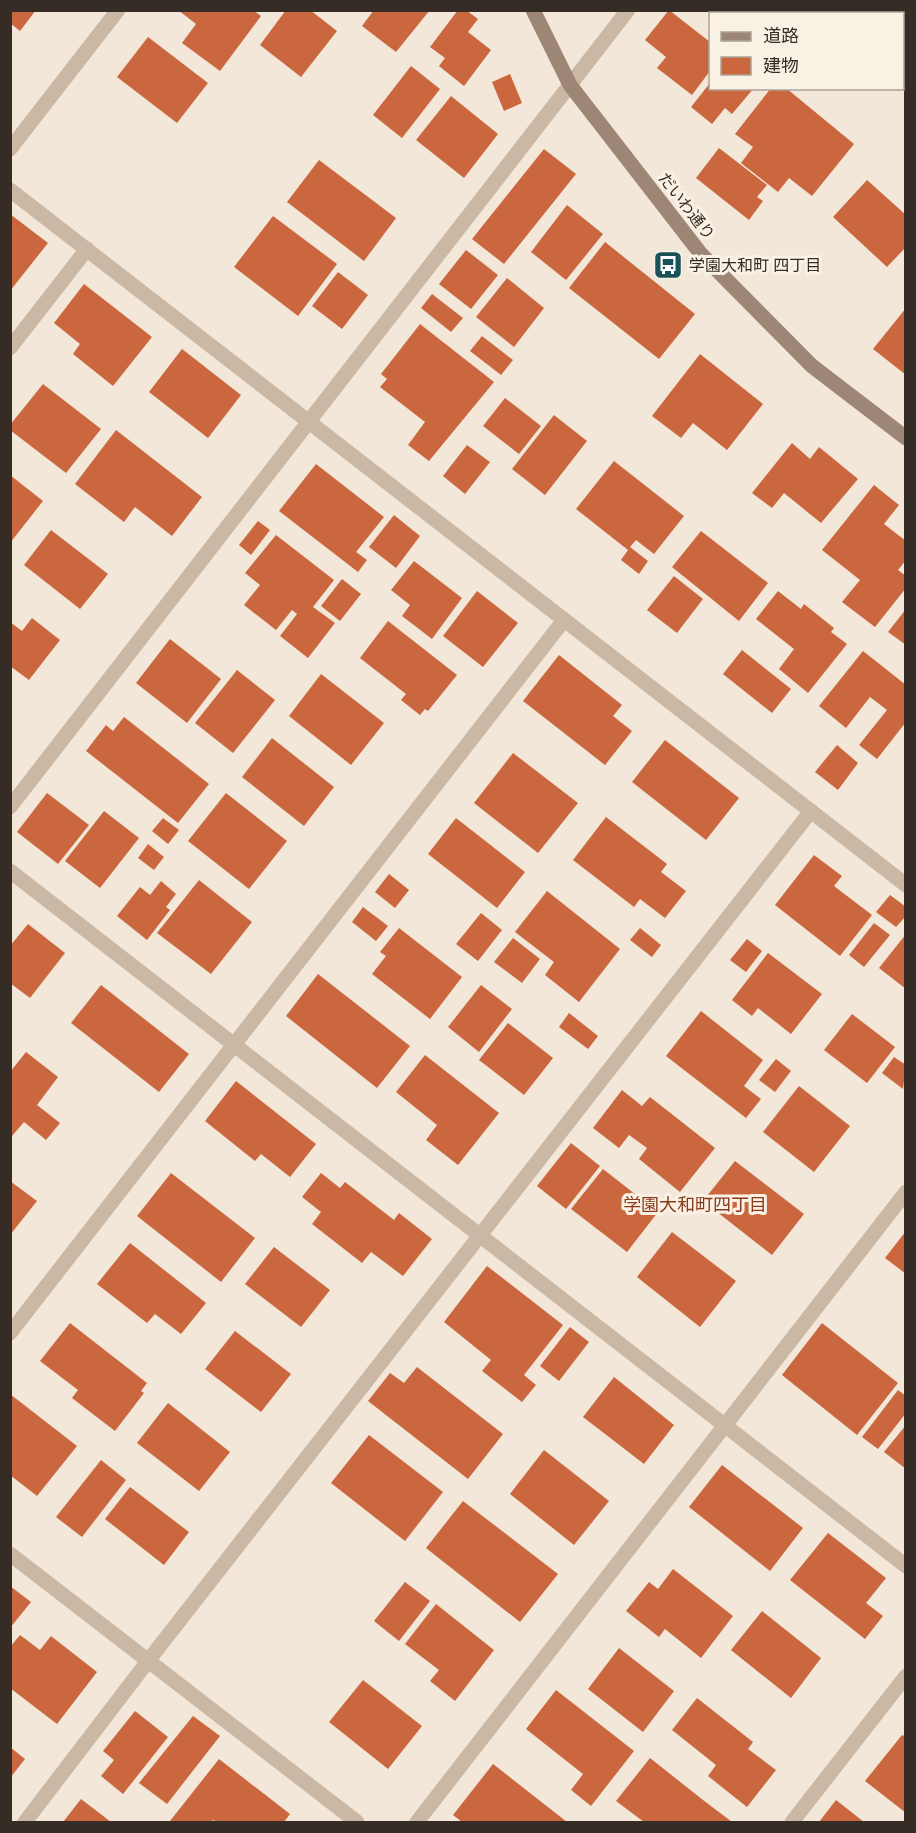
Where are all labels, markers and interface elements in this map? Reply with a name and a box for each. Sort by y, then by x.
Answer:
legend [709,12,904,90]
text: 道路 [763,25,799,47]
text: 建物 [763,55,799,77]
street label: だいわ通り [654,169,719,244]
bus stop icon: 学園大和町 四丁目 [652,249,684,281]
place label: 学園大和町 四丁目 [689,256,821,275]
district label: 学園大和町四丁目 [623,1194,767,1216]

